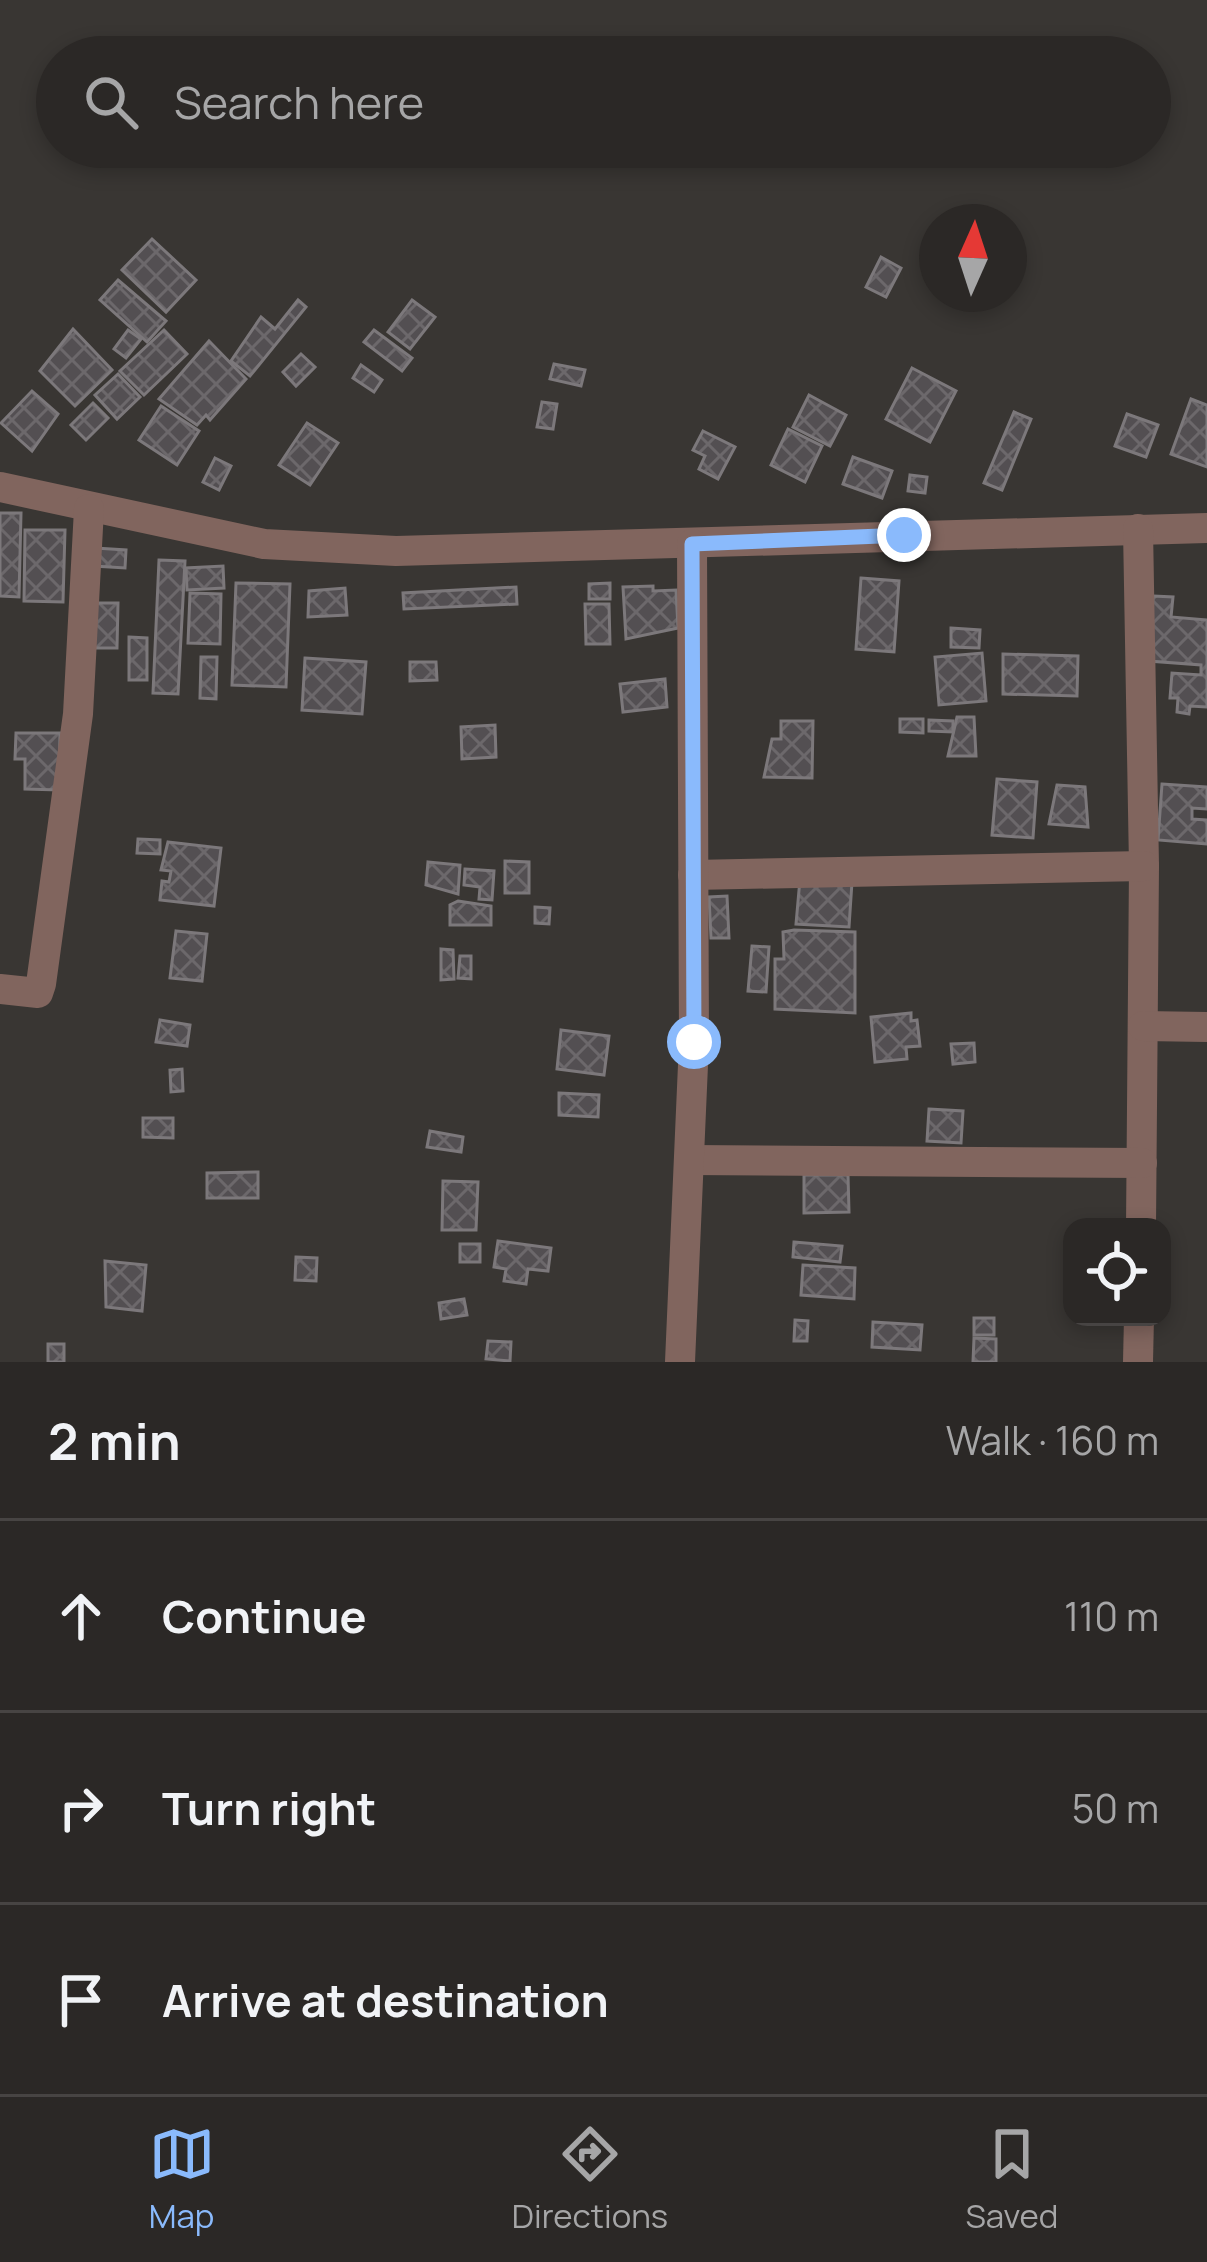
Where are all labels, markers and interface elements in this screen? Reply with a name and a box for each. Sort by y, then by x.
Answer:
search box [36,36,1171,168]
icon: search [78,69,144,135]
text: Search here [174,71,424,133]
north arrow [919,204,1027,312]
route end [877,508,931,562]
route start [667,1015,721,1069]
map controls [1063,1218,1171,1326]
button: locate [1063,1218,1171,1326]
text: 2 min [48,1406,181,1475]
text: Walk · 160 m [946,1413,1159,1467]
icon: ahead [48,1583,114,1649]
text: Continue [162,1585,367,1647]
text: 110 m [1064,1589,1159,1643]
icon: right [48,1775,114,1841]
text: Turn right [162,1777,376,1839]
text: 50 m [1072,1781,1159,1835]
icon: arrive [48,1967,114,2033]
text: Arrive at destination [162,1969,609,2031]
tab: Map [149,2121,215,2238]
tab: Directions [512,2121,668,2238]
tab: Saved [965,2121,1058,2238]

